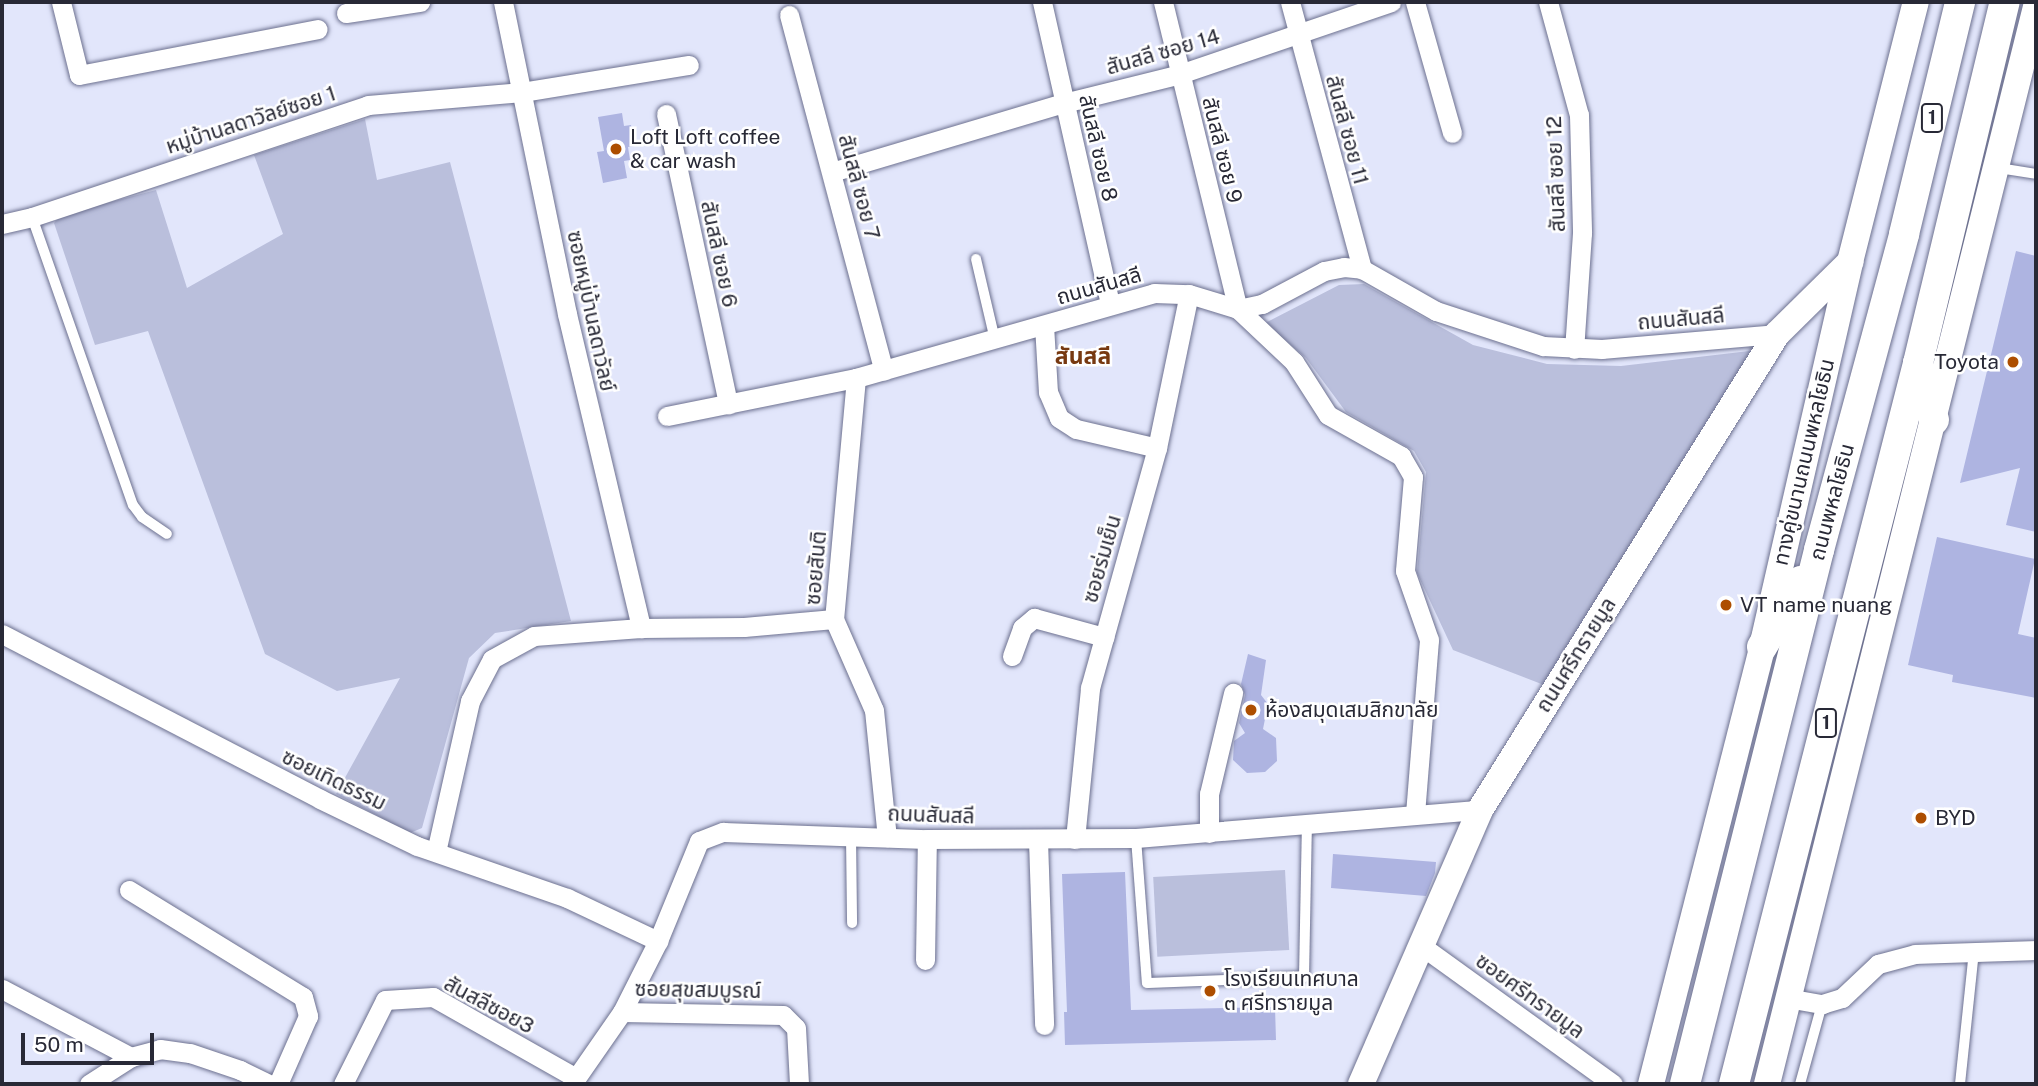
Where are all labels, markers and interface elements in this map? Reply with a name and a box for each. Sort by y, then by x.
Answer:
street label: สันสลี ซอย 14 [1103,24,1223,80]
street label: สันสลี ซอย 11 [1320,72,1374,188]
street label: หมู่บ้านลดาวัลย์ซอย 1 [163,81,339,159]
street label: สันสลี ซอย 8 [1073,92,1123,204]
street label: สันสลี ซอย 9 [1197,94,1247,206]
road number: 1 [1920,102,1944,134]
street label: สันสลี ซอย 12 [1541,115,1571,233]
place label: Loft Loft coffee & car wash [630,124,781,174]
street label: สันสลี ซอย 7 [833,132,885,242]
marker: Loft Loft coffee & car wash [608,141,624,157]
street label: สันสลี ซอย 6 [695,198,743,310]
street label: ซอยหมู่บ้านลดาวัลย์ [562,228,620,394]
street label: ถนนสันสลี [1054,262,1144,310]
street label: ถนนสันสลี [1636,303,1726,335]
district label: สันสลี [1055,342,1111,370]
place label: Toyota [1934,349,1999,375]
marker: Toyota [2005,354,2021,370]
street label: ทางคู่ขนานถนนพหลโยธิน [1768,356,1840,568]
street label: ถนนพหลโยธิน [1804,441,1860,563]
street label: ซอยร่มเย็น [1077,512,1127,606]
street label: ซอยสันติ [800,530,832,606]
place label: VT name nuang [1740,592,1892,618]
street label: ถนนศรีทรายมูล [1531,593,1621,717]
marker: VT name nuang [1718,597,1734,613]
place label: ห้องสมุดเสมสิกขาลัย [1265,697,1438,723]
marker: ห้องสมุดเสมสิกขาลัย [1243,702,1259,718]
road number: 1 [1814,708,1838,738]
street label: ซอยเทิดธรรม [278,744,390,816]
street label: ถนนสันสลี [887,801,975,829]
place label: BYD [1935,805,1976,831]
marker: BYD [1913,810,1929,826]
street label: ซอยศรีทรายมูล [1471,948,1589,1044]
place label: โรงเรียนเทศบาล ๓ ศรีทรายมูล [1224,966,1359,1016]
street label: สันสลีซอย3 [440,971,538,1039]
street label: ซอยสุขสมบูรณ์ [634,976,762,1004]
marker: โรงเรียนเทศบาล ๓ ศรีทรายมูล [1202,983,1218,999]
scale bar [24,1020,158,1064]
text: 50 m [34,1032,84,1057]

